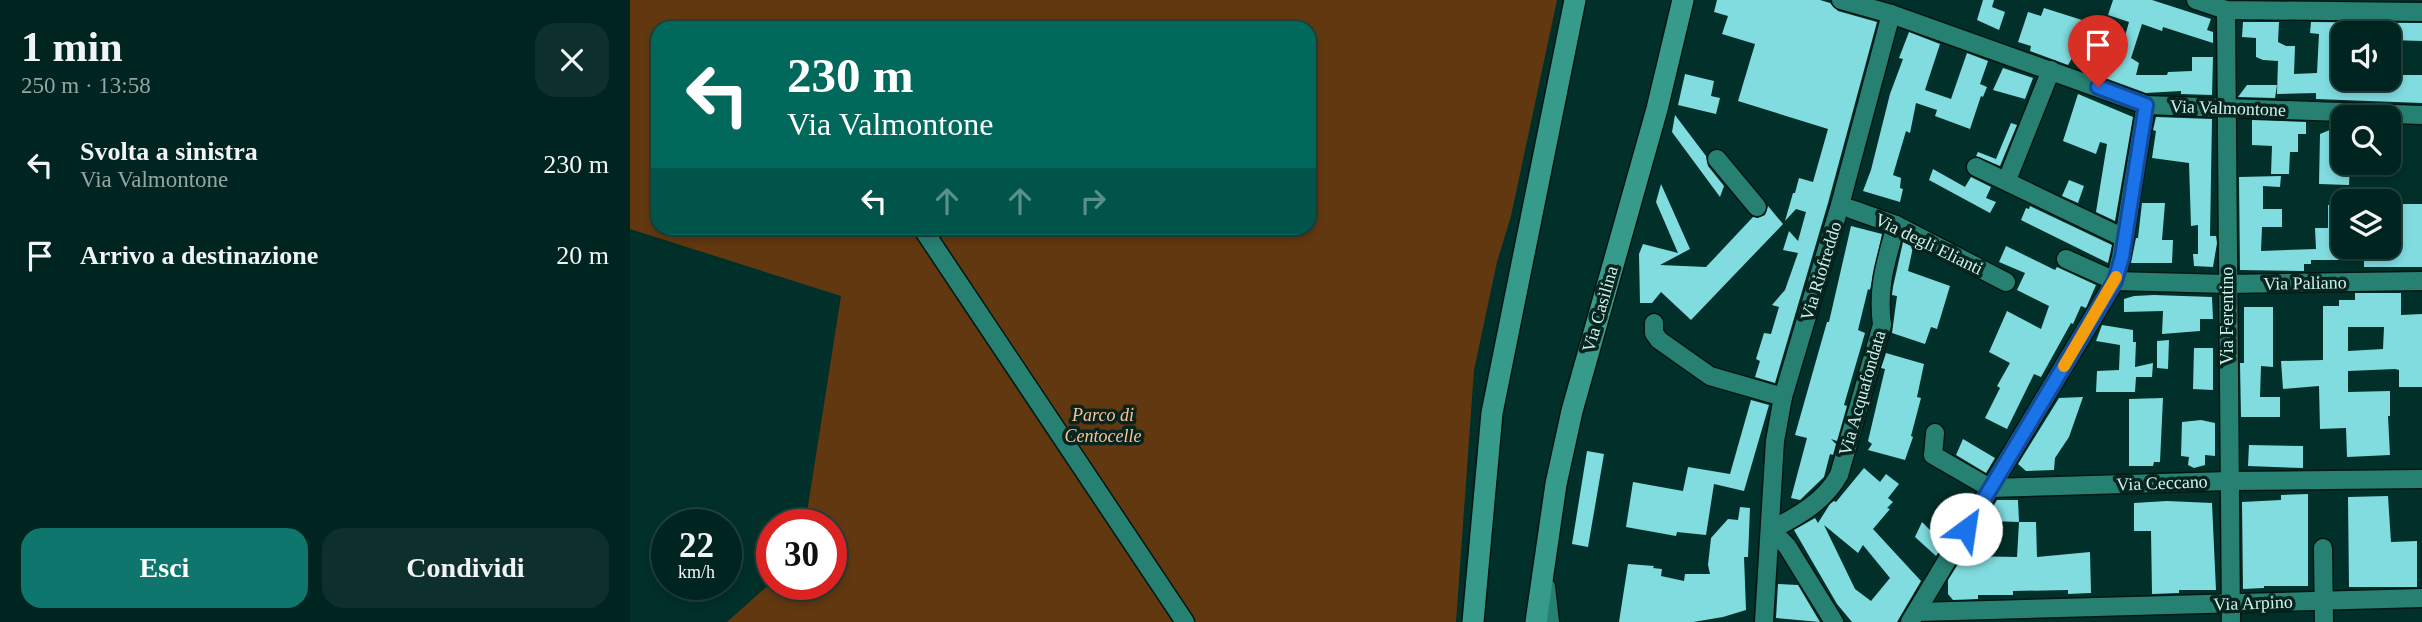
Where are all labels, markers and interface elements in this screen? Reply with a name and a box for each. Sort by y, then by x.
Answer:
pin [2068,15,2128,87]
map controls [2331,21,2401,259]
button: sound [2331,21,2401,91]
button: close [535,23,609,97]
text: 1 min [21,24,123,70]
icon: arrive [2079,26,2117,64]
text: 230 m [787,48,914,103]
icon: left [672,49,763,140]
text: 250 m · 13:58 [21,73,151,98]
street label: Via Valmontone [2170,96,2286,120]
button: search [2331,105,2401,175]
text: Via Valmontone [787,106,993,142]
text: Svolta a sinistra [80,137,258,166]
icon: left [21,146,59,184]
text: 230 m [543,150,609,179]
text: Via Valmontone [80,167,228,192]
icon: left [855,182,893,220]
icon: ahead [928,182,966,220]
icon: ahead [1001,182,1039,220]
icon: right [1074,182,1112,220]
button: layers [2331,189,2401,259]
street label: Via degli Elianti [1872,209,1986,279]
street label: Via Riofreddo [1796,219,1846,323]
icon: arrive [21,237,59,275]
text: Arrivo a destinazione [80,241,318,270]
text: 20 m [556,241,609,270]
street label: Via Casilina [1578,264,1622,354]
street label: Via Ferentino [2217,267,2237,365]
street label: Via Paliano [2263,272,2347,294]
street label: Via Acquafondata [1835,328,1889,458]
park label: Parco di Centocelle [1065,405,1141,446]
street label: Via Ceccano [2116,471,2208,495]
position arrow [1929,492,2003,566]
speed limit sign: 30 [756,509,847,600]
text: 22 [679,526,714,565]
button: Esci [21,528,308,608]
button: Condividi [322,528,609,608]
text: km/h [678,562,715,582]
street label: Via Arpino [2213,592,2293,614]

